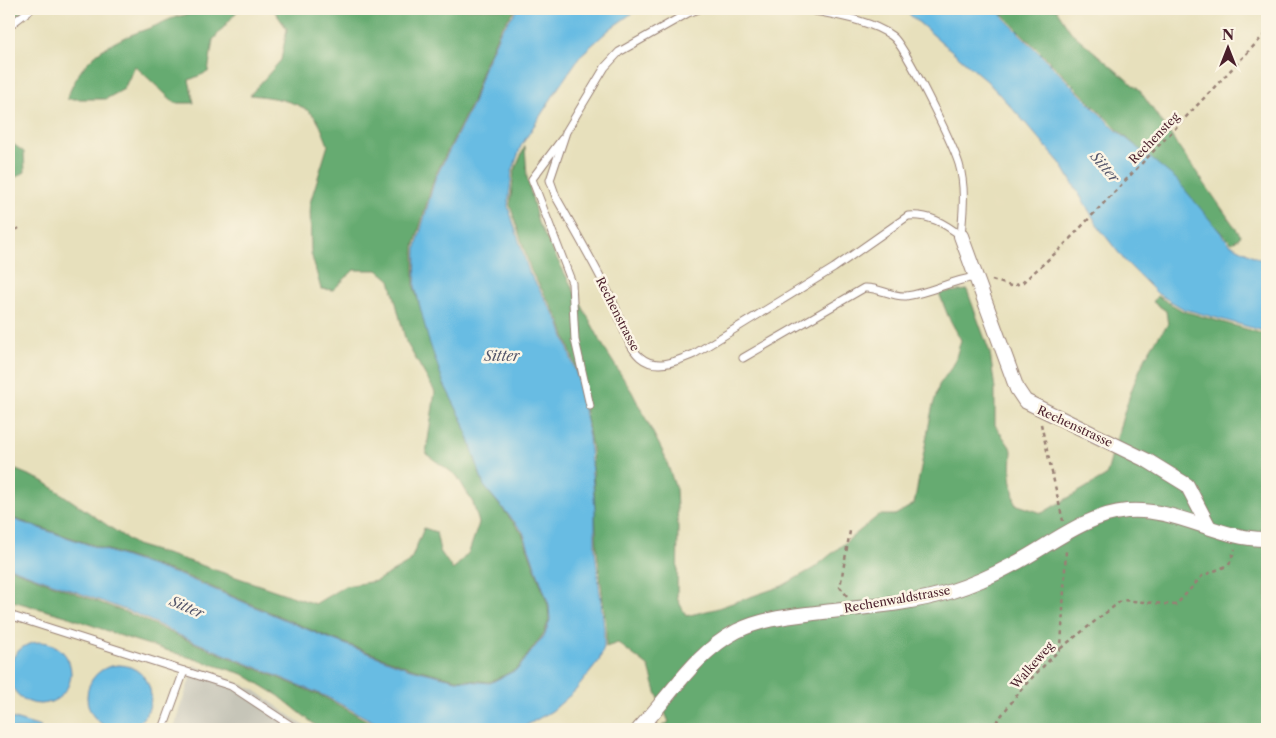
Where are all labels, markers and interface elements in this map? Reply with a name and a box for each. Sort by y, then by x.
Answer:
north arrow [1204,22,1254,72]
text: N [1222,26,1234,44]
street label: Rechensteg [1126,109,1183,167]
water label: Sitter [1086,147,1124,187]
street label: Rechenstrasse [593,274,643,354]
water label: Sitter [483,347,521,365]
street label: Rechenstrasse [1035,402,1115,450]
street label: Rechenwaldstrasse [843,582,952,616]
water label: Sitter [166,591,208,623]
street label: Walkeweg [1007,638,1057,692]

